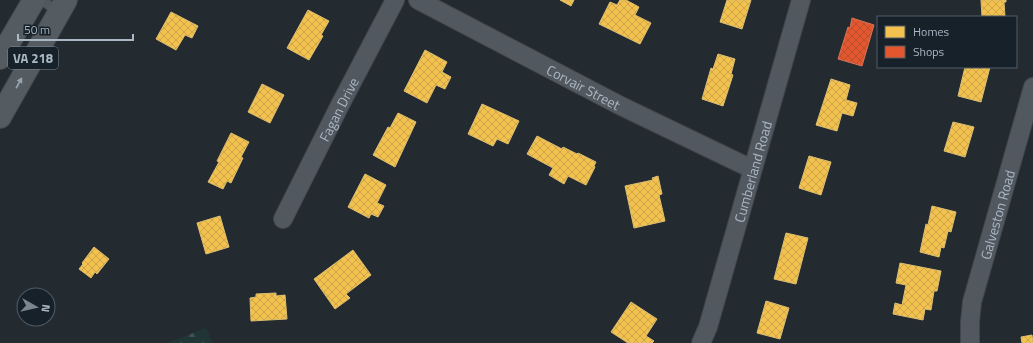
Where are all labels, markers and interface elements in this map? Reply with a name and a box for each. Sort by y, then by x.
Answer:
scale bar [18,16,133,42]
legend [877,16,1017,68]
text: 50 m [24,20,50,39]
text: Homes [913,22,949,41]
text: Shops [913,42,945,61]
road number: VA 218 [8,47,58,69]
street label: Corvair Street [543,59,624,115]
street label: Fagan Drive [313,73,363,145]
one-way arrow [16,77,23,89]
street label: Cumberland Road [728,118,777,225]
street label: Galveston Road [974,167,1020,262]
north arrow [16,287,56,327]
text: N [37,304,54,313]

